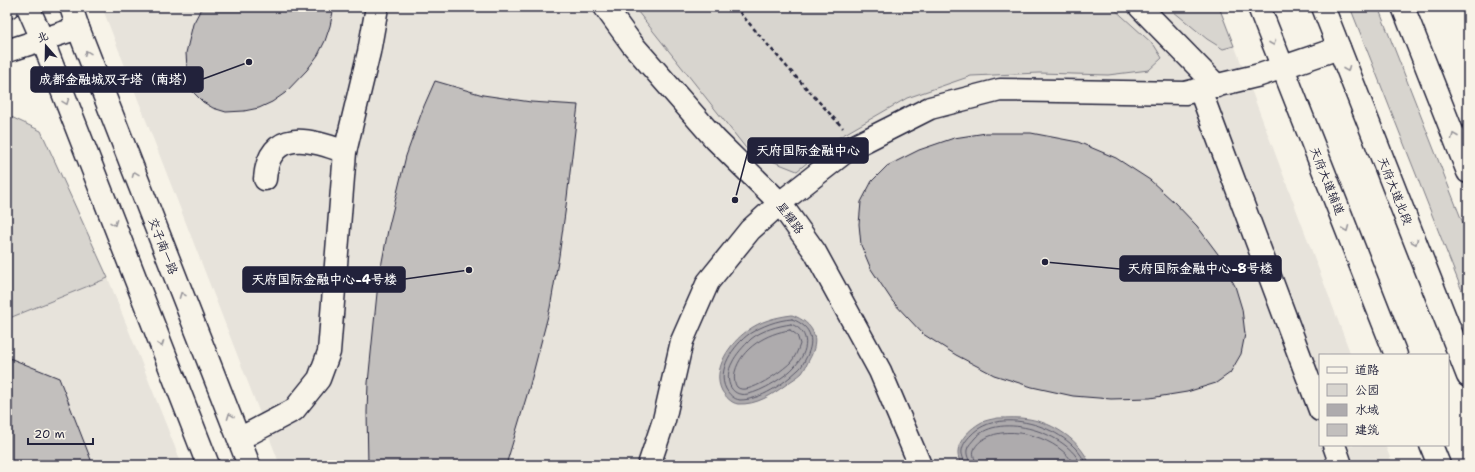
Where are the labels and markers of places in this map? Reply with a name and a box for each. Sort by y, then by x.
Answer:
callout: 成都金融城双子塔（南塔） [31,67,203,92]
callout: 天府国际金融中心 [748,138,868,163]
callout: 天府国际金融中心-8号楼 [1120,256,1281,281]
callout: 天府国际金融中心-4号楼 [243,267,405,292]

